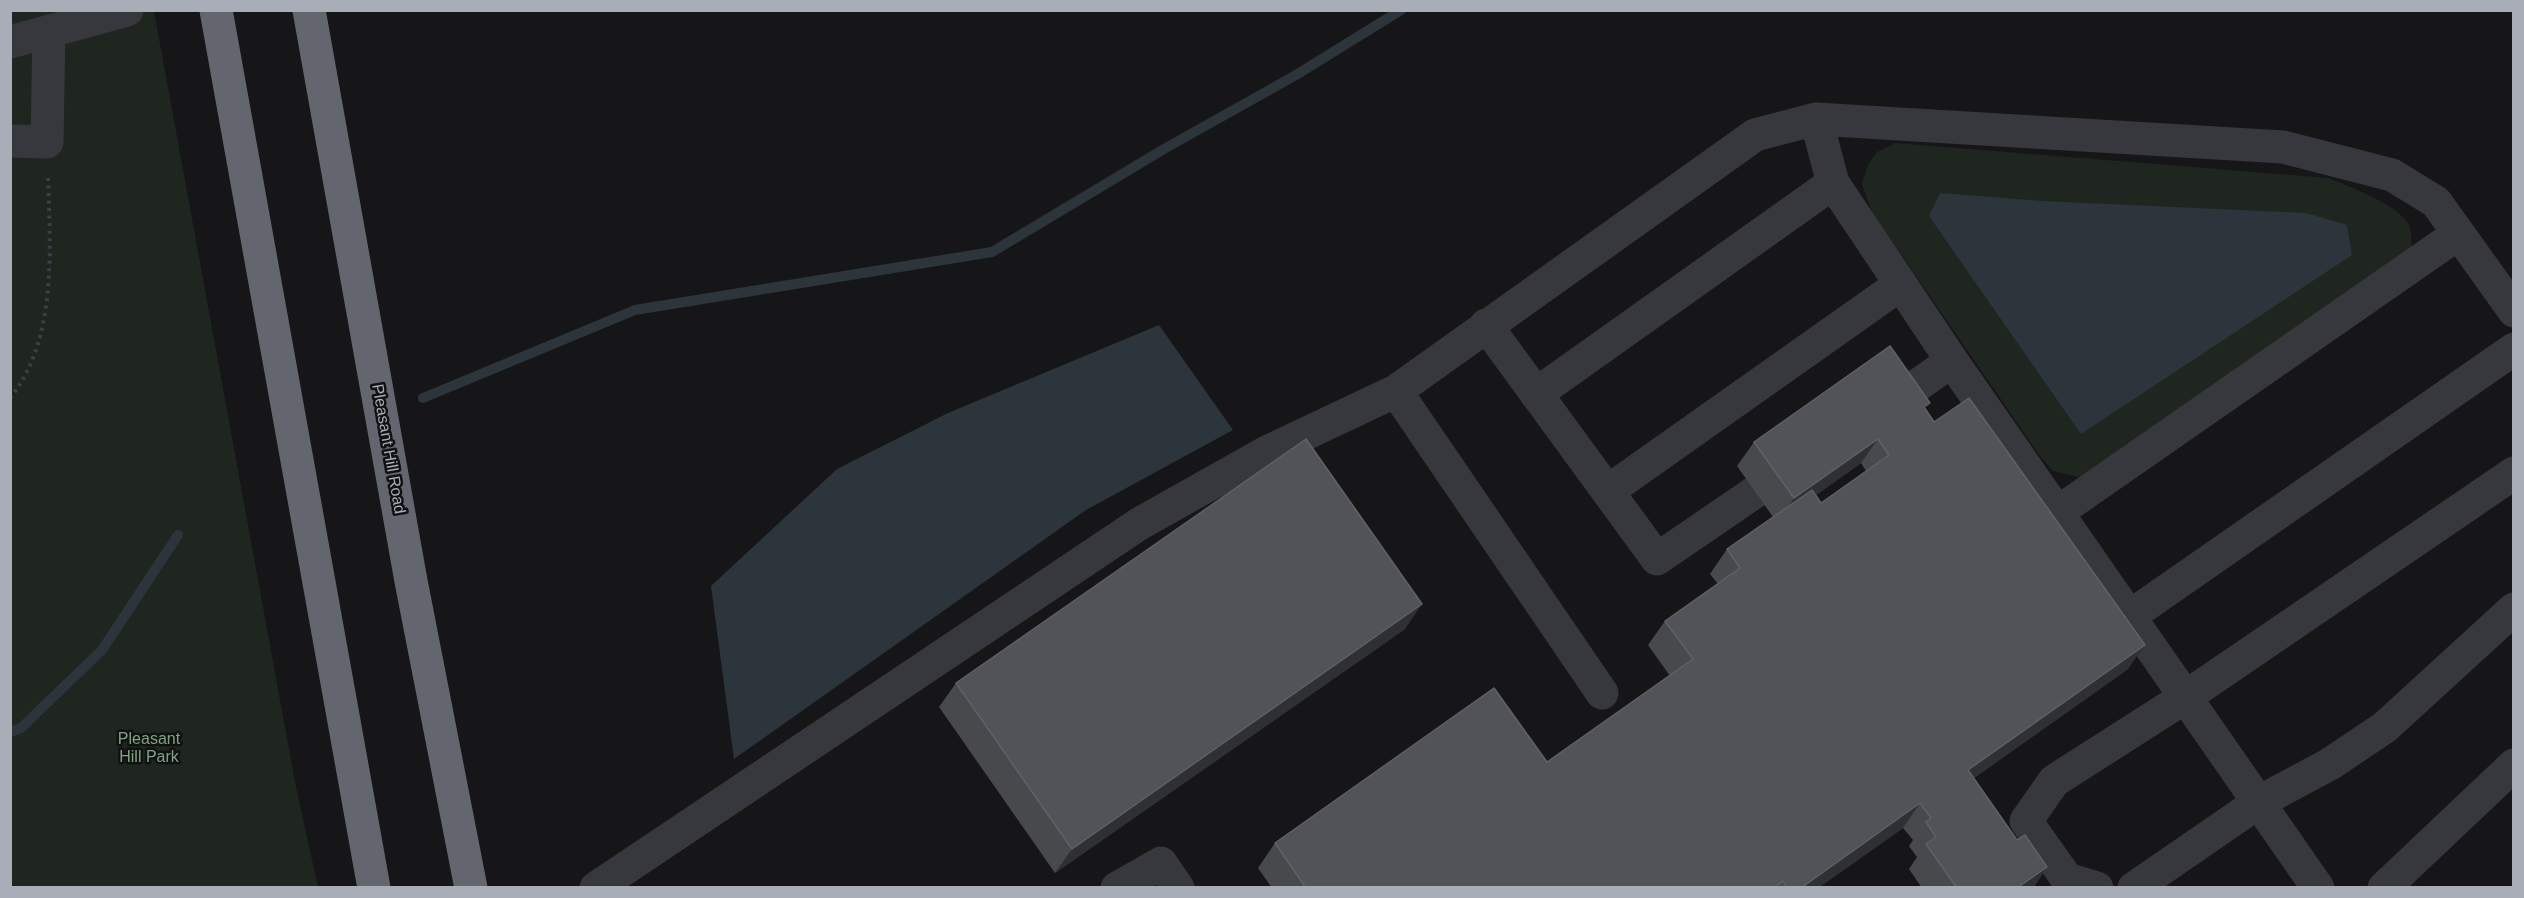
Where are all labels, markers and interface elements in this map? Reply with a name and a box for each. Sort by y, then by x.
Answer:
street label: Pleasant Hill Road [367,383,409,515]
park label: Pleasant Hill Park [118,730,180,768]

